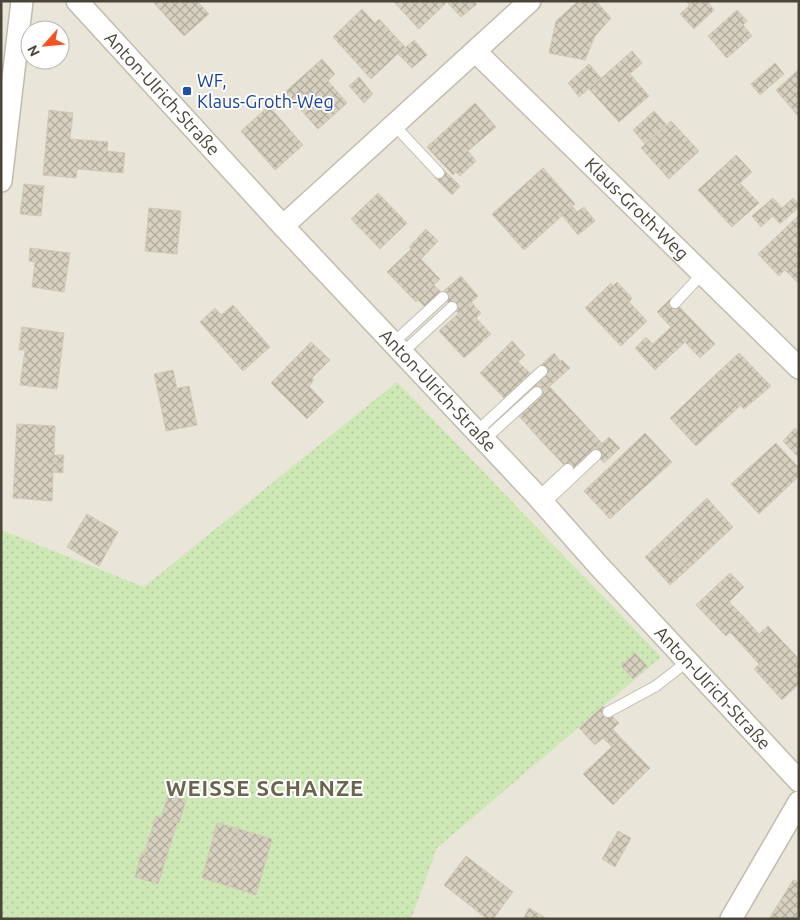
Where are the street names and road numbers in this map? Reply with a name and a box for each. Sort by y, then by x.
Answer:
street label: Anton-Ulrich-Straße [101,27,224,159]
street label: Klaus-Groth-Weg [581,153,693,263]
street label: Anton-Ulrich-Straße [376,325,501,455]
street label: Anton-Ulrich-Straße [651,622,775,753]

